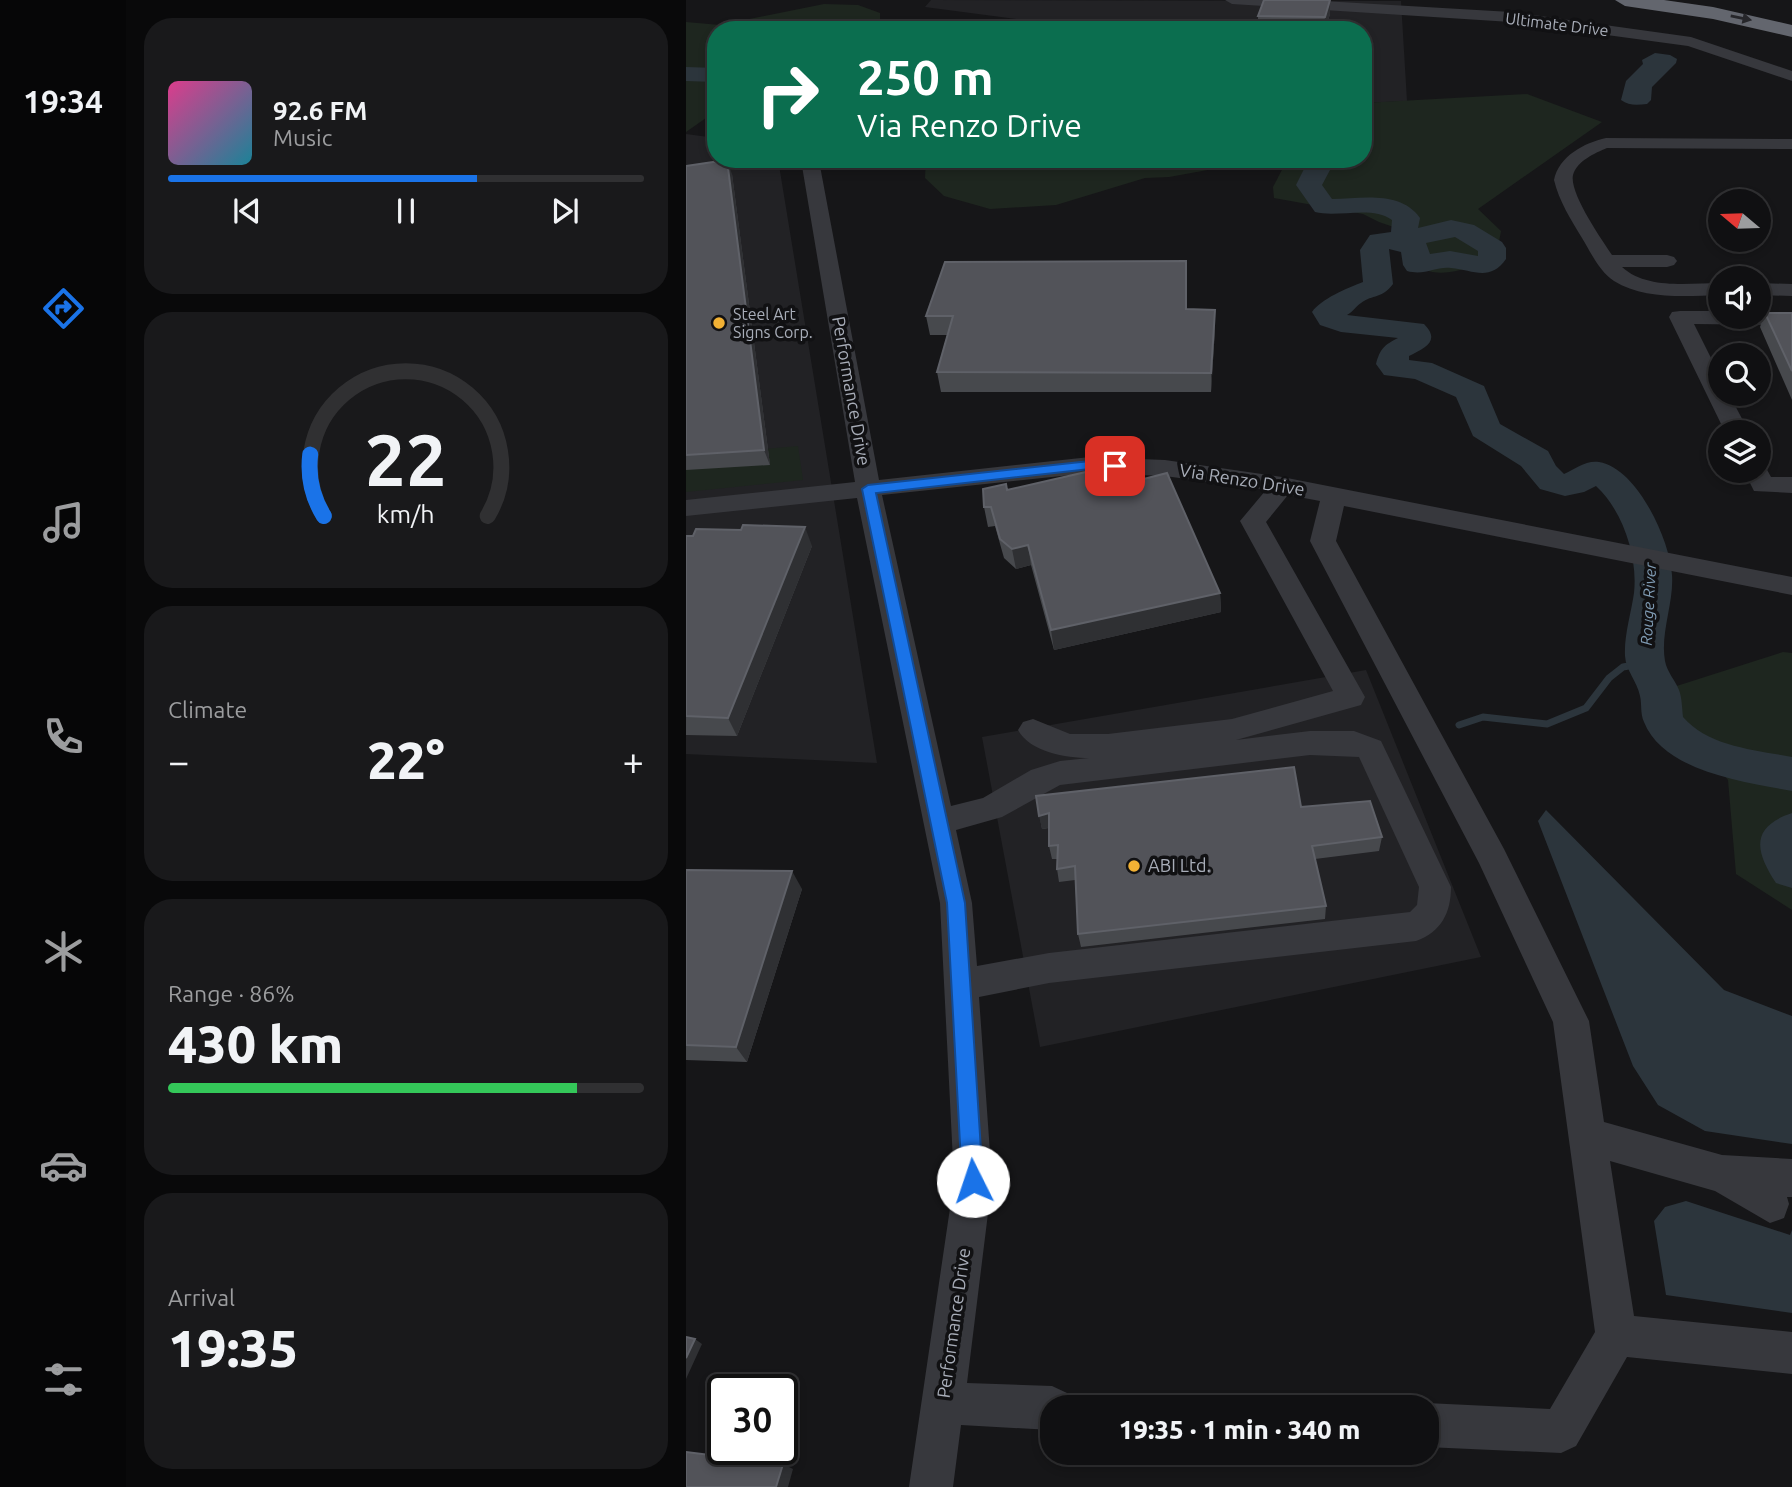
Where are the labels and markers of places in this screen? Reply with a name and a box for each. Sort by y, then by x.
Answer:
place label: Steel Art Signs Corp. [733,305,813,341]
marker: Steel Art Signs Corp. [711,315,727,331]
pin [1085,436,1145,496]
place label: ABI Ltd. [1148,855,1211,875]
marker: ABI Ltd. [1126,858,1142,874]

